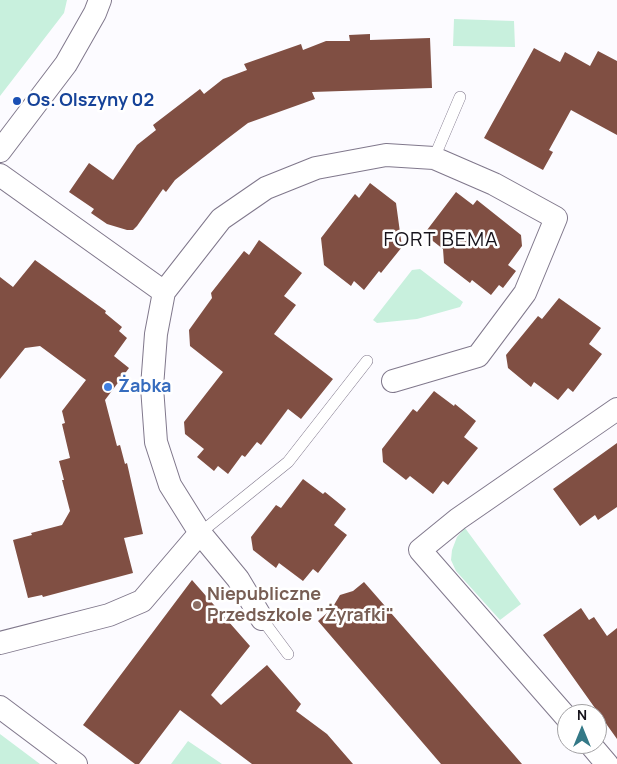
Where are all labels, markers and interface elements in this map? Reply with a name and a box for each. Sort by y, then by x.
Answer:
place label: Os. Olszyny 02 [27,90,154,112]
marker: Os. Olszyny 02 [11,95,23,107]
district label: FORT BEMA [382,228,500,252]
place label: Żabka [118,376,171,398]
marker: Żabka [102,381,114,393]
place label: Niepubliczne Przedszkole "Żyrafki" [207,584,394,626]
marker: Niepubliczne Przedszkole "Żyrafki" [191,599,203,611]
north arrow [557,704,607,754]
text: N [577,705,587,724]

